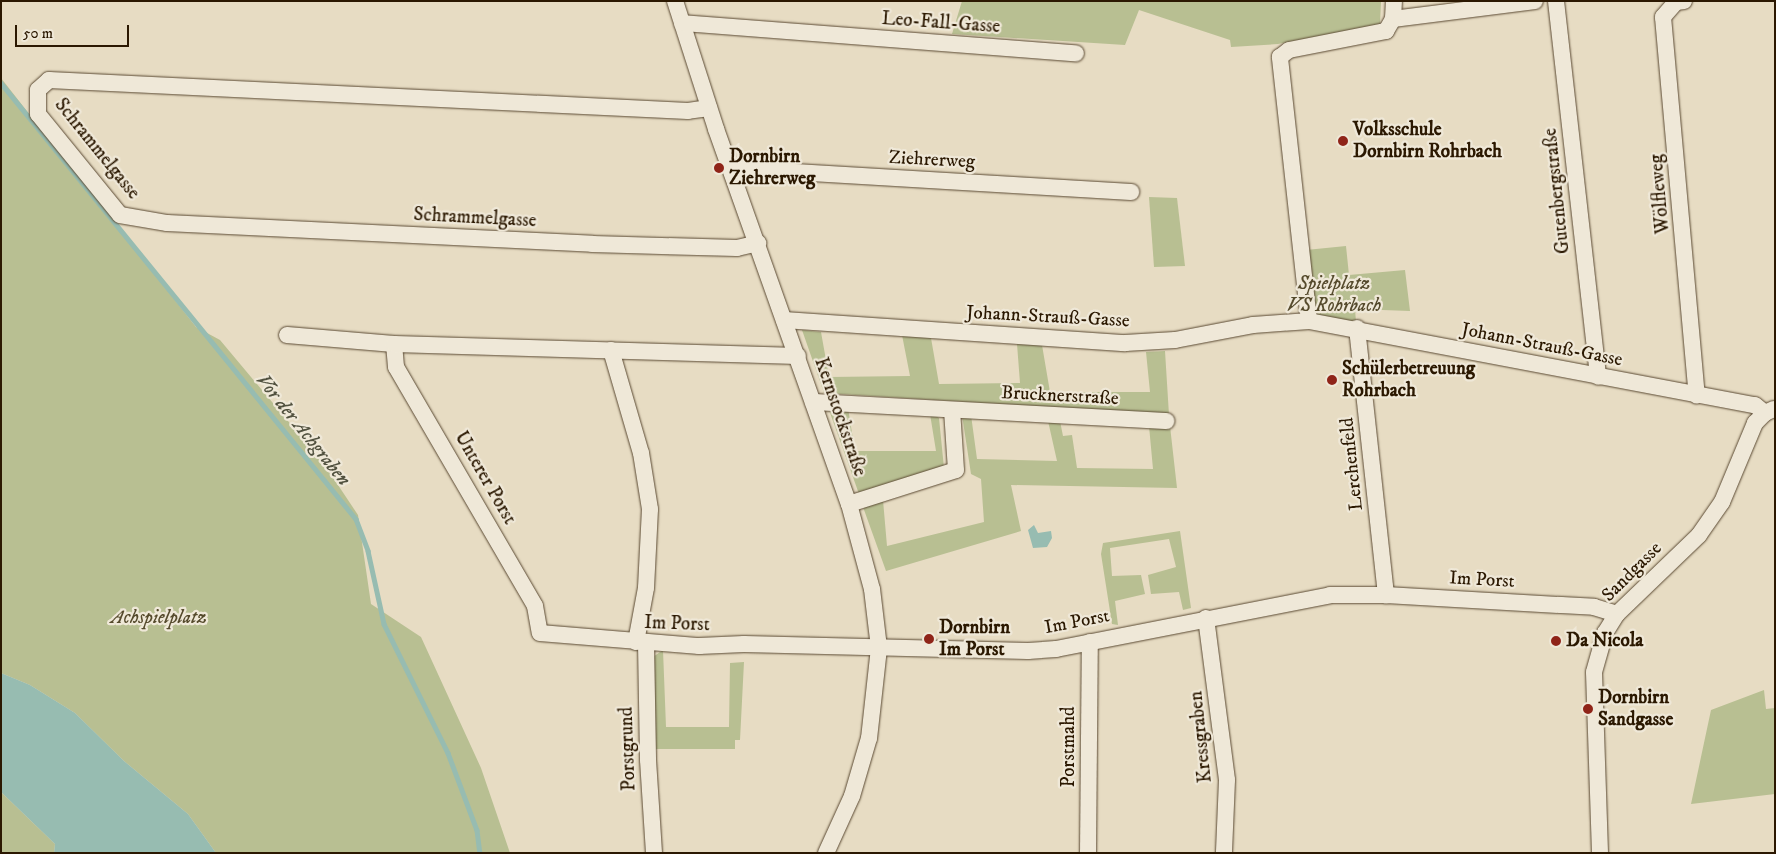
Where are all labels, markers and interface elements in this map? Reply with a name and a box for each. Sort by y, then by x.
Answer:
street label: Leo-Fall-Gasse [881,7,1001,39]
scale bar [18,15,131,47]
text: 50 m [23,24,53,43]
street label: Schrammelgasse [49,94,145,204]
place label: Volksschule Dornbirn Rohrbach [1353,119,1502,163]
street label: Gutenbergstraße [1539,127,1575,255]
marker: Volksschule Dornbirn Rohrbach [1337,135,1349,147]
place label: Dornbirn Ziehrerweg [729,146,815,190]
street label: Ziehrerweg [888,146,976,174]
street label: Wölfleweg [1645,153,1675,235]
marker: Dornbirn Ziehrerweg [713,162,725,174]
street label: Schrammelgasse [413,203,537,233]
park label: Spielplatz VS Rohrbach [1287,273,1381,317]
street label: Johann-Strauß-Gasse [966,301,1130,333]
street label: Johann-Strauß-Gasse [1460,318,1624,372]
street label: Kernstockstraße [809,355,871,479]
place label: Schülerbetreuung Rohrbach [1342,358,1475,402]
water label: Vor der Achgraben [250,369,356,491]
marker: Schülerbetreuung Rohrbach [1326,374,1338,386]
street label: Brucknerstraße [1001,382,1119,410]
street label: Lerchenfeld [1336,416,1368,512]
street label: Unterer Porst [449,427,521,529]
street label: Sandgasse [1597,537,1667,607]
street label: Im Porst [1449,567,1515,593]
street label: Im Porst [1043,605,1111,639]
park label: Achspielplatz [111,607,207,629]
street label: Im Porst [644,611,710,637]
place label: Dornbirn Im Porst [939,617,1010,661]
place label: Da Nicola [1566,630,1643,652]
marker: Dornbirn Im Porst [923,633,935,645]
marker: Da Nicola [1550,635,1562,647]
place label: Dornbirn Sandgasse [1598,687,1673,731]
street label: Kressgraben [1185,690,1217,784]
marker: Dornbirn Sandgasse [1582,703,1594,715]
street label: Porstmahd [1058,706,1080,788]
street label: Porstgrund [615,707,641,791]

